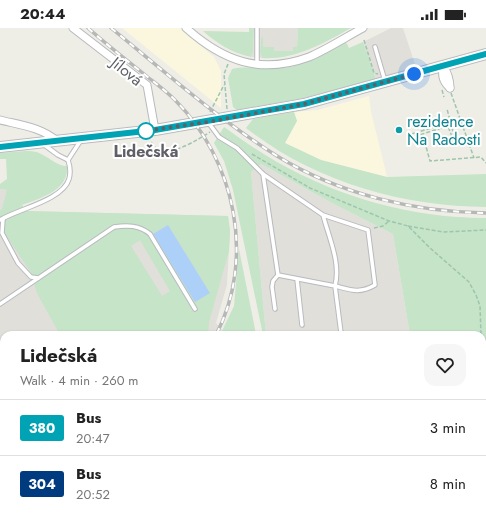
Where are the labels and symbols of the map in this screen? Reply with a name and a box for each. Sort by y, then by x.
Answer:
street label: Jílová [104,50,148,91]
your location [404,64,424,84]
place label: rezidence Na Radosti [407,110,481,151]
marker: Lidečská [137,122,155,140]
marker: rezidence Na Radosti [394,125,404,135]
place label: Lidečská [113,140,179,163]

